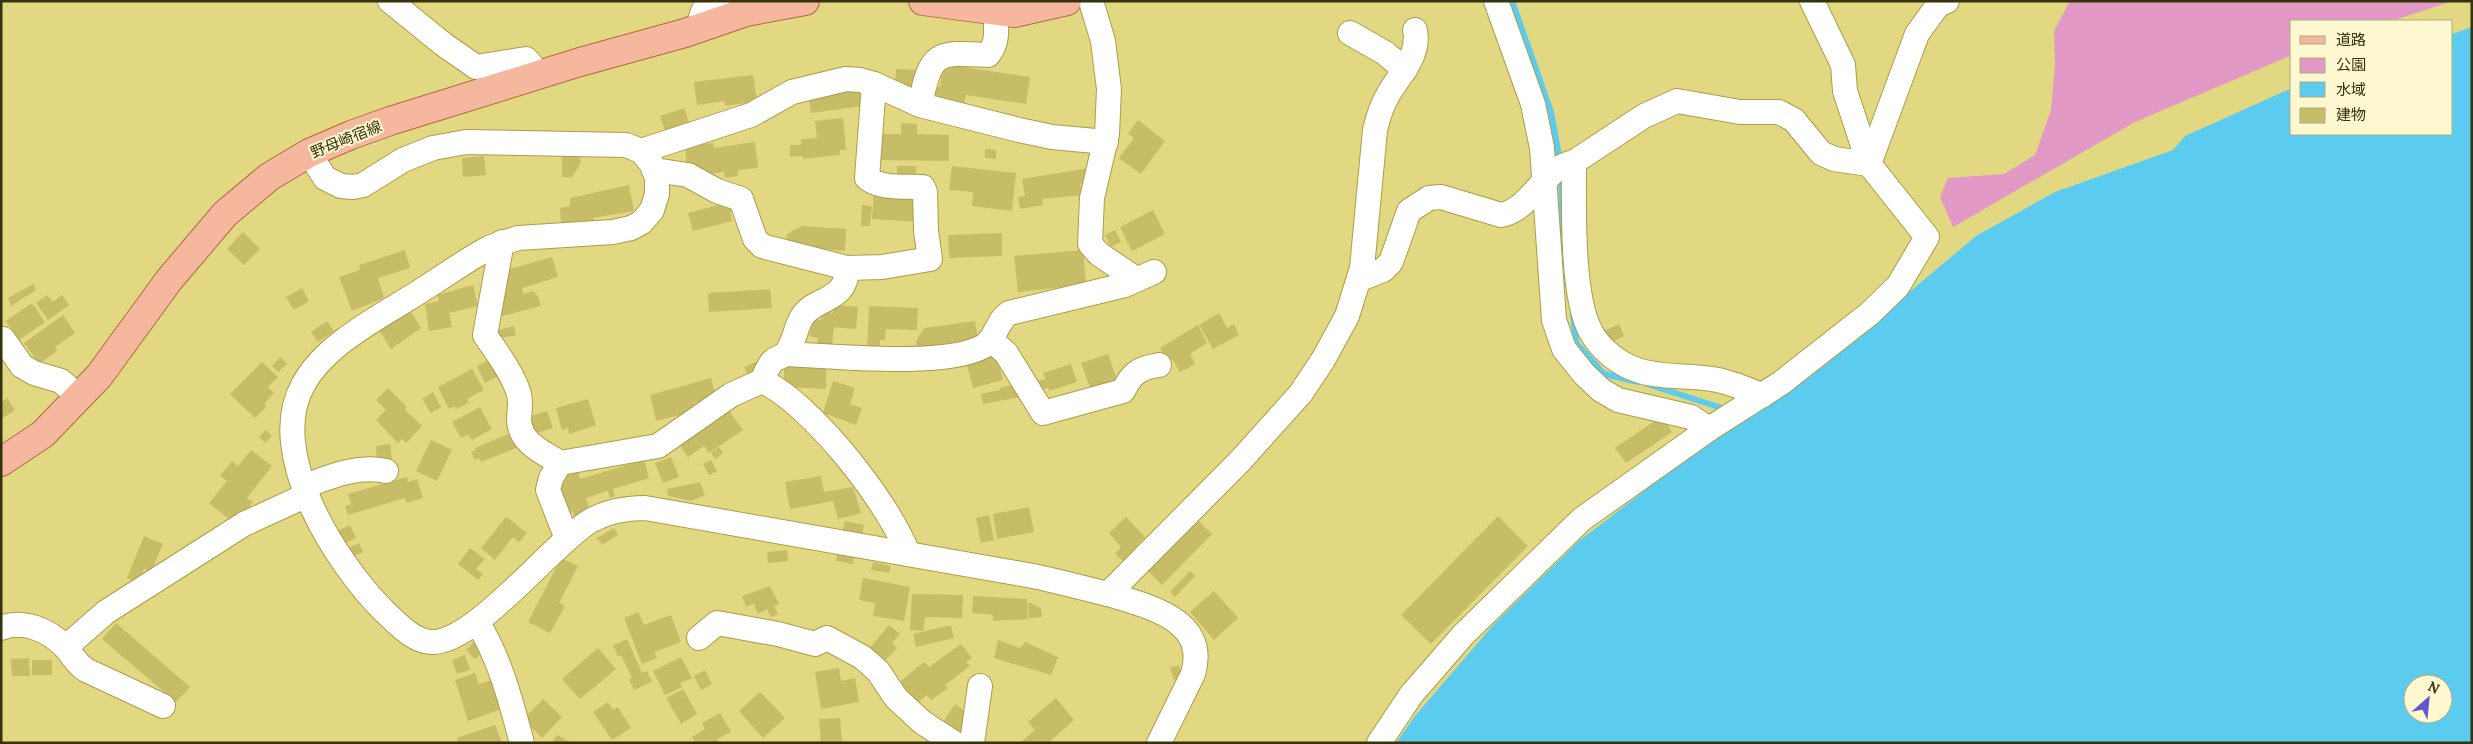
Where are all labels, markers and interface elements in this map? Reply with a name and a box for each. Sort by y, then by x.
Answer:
legend [2290,20,2453,135]
text: 道路 [2336,30,2366,49]
text: 公園 [2336,55,2366,74]
text: 水域 [2336,80,2366,99]
text: 建物 [2336,105,2366,124]
street label: 野母崎宿線 [308,116,384,162]
north arrow [2403,674,2453,724]
text: N [2425,677,2443,698]

